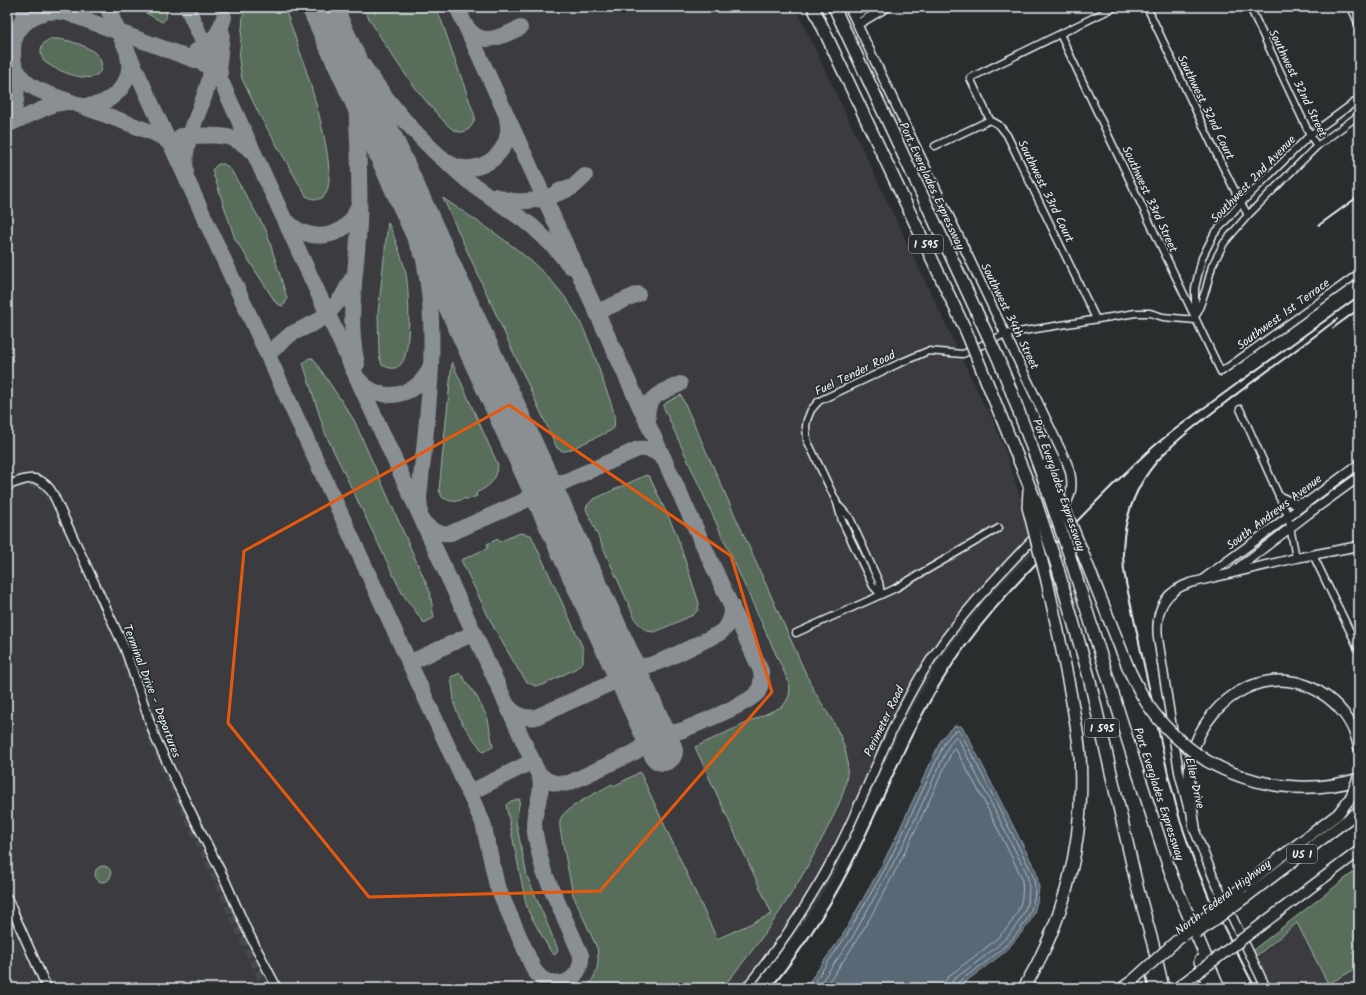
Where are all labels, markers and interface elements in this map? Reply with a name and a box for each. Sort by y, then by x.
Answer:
street label: Southwest 32nd Street [1263,26,1332,141]
street label: Southwest 32nd Court [1172,51,1239,163]
street label: Port Everglades Expressway [894,119,970,254]
street label: Southwest 2nd Avenue [1206,131,1301,228]
street label: Southwest 33rd Court [1012,137,1079,246]
street label: Southwest 33rd Street [1117,143,1183,256]
road number: I 595 [909,235,943,253]
street label: Southwest 34th Street [975,260,1044,373]
street label: Southwest 1st Terrace [1233,274,1334,355]
street label: Fuel Tender Road [812,345,900,401]
street label: Port Everglades Expressway [1027,416,1090,554]
street label: South Andrews Avenue [1222,470,1327,555]
street label: Terminal Drive - Departures [117,622,186,761]
street label: Perimeter Road [859,682,910,760]
road number: I 595 [1085,719,1119,737]
street label: Port Everglades Expressway [1128,725,1189,864]
street label: Eller Drive [1179,756,1210,811]
road number: US 1 [1287,845,1317,863]
street label: North Federal Highway [1171,855,1276,940]

